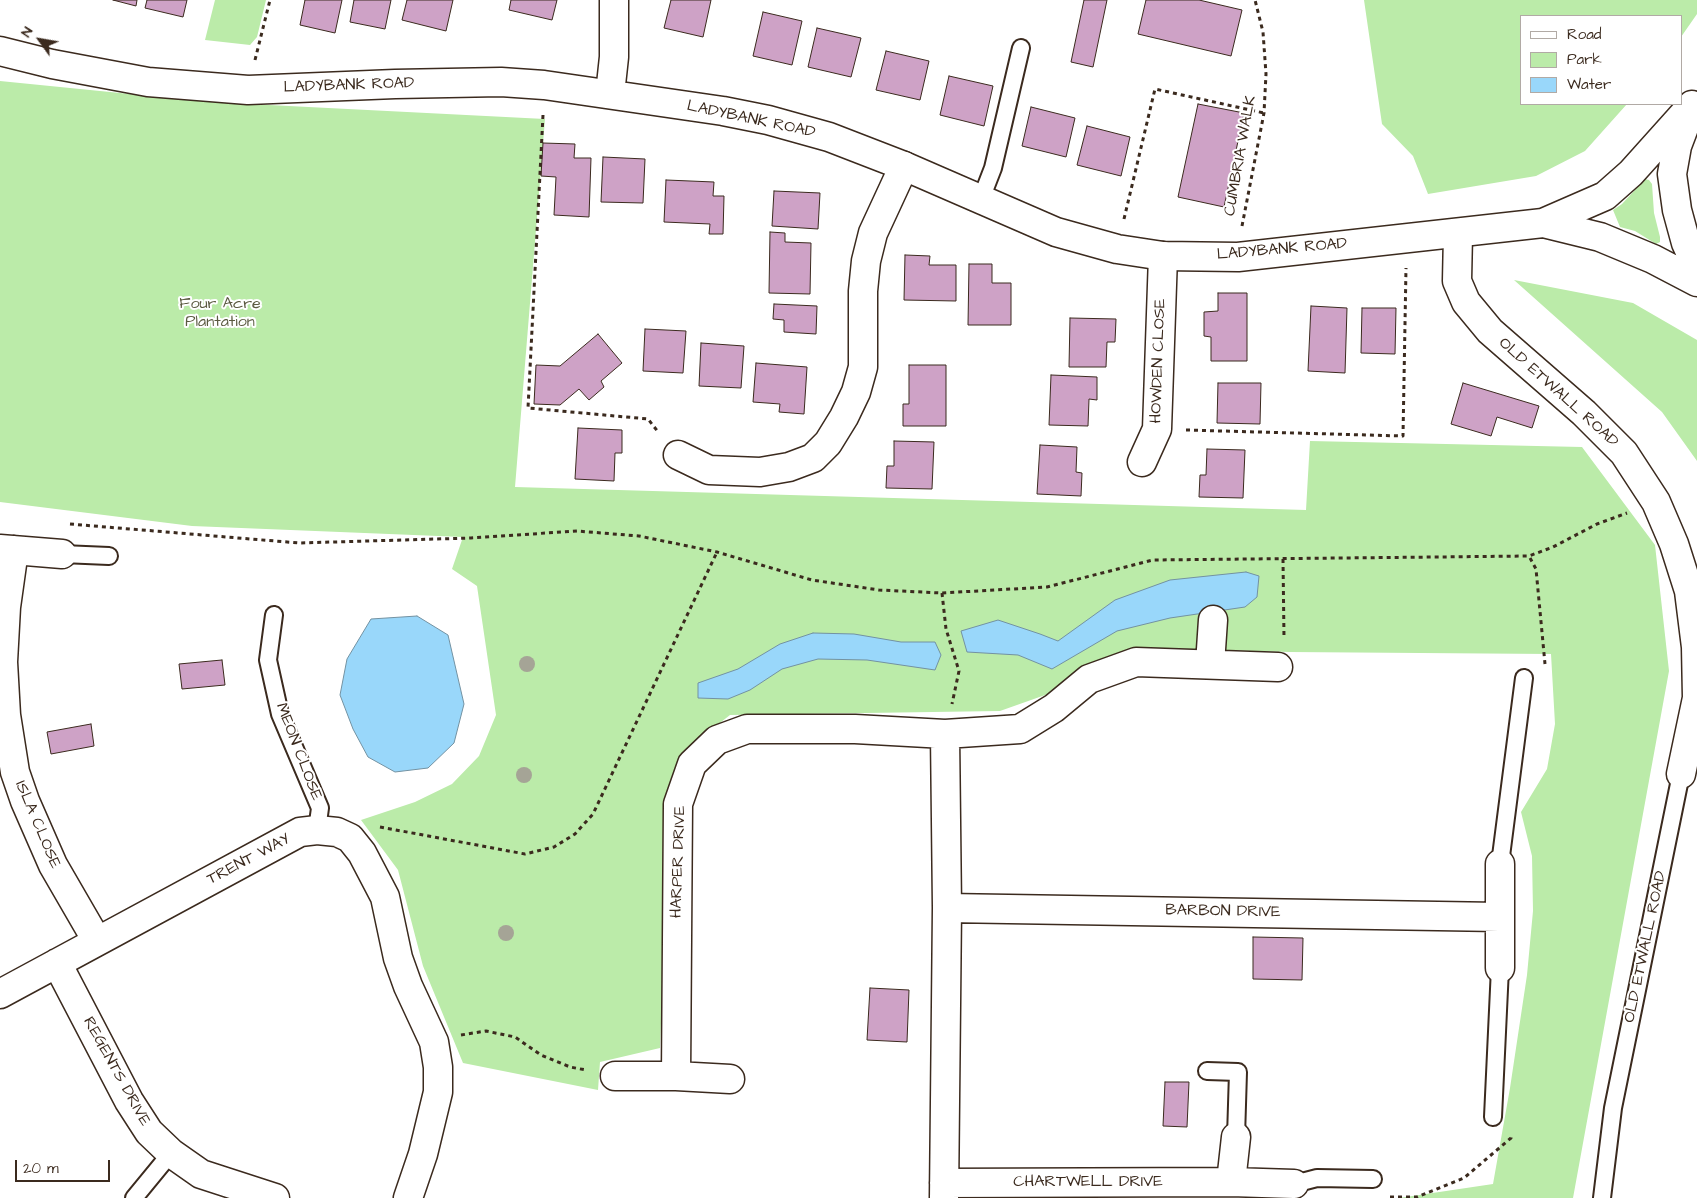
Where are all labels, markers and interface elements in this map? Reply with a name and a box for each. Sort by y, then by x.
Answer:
north arrow [15,15,65,65]
legend [1520,15,1682,105]
text: N [16,23,38,41]
text: Road [1567,24,1601,45]
text: Park [1567,49,1602,70]
street label: LADYBANK ROAD [283,74,415,98]
text: Water [1567,74,1611,95]
street label: CUMBRIA WALK [1221,95,1261,217]
street label: LADYBANK ROAD [685,97,817,143]
street label: LADYBANK ROAD [1216,235,1348,265]
park label: Four Acre Plantation [179,295,261,333]
street label: HOWDEN CLOSE [1147,298,1171,424]
street label: OLD ETWALL ROAD [1494,334,1622,452]
street label: MEON CLOSE [271,701,325,803]
street label: ISLA CLOSE [10,778,64,872]
street label: HARPER DRIVE [667,805,691,919]
street label: TRENT WAY [204,830,294,890]
street label: OLD ETWALL ROAD [1621,869,1671,1025]
street label: BARBON DRIVE [1165,901,1281,923]
street label: REGENTS DRIVE [78,1014,154,1130]
scale bar [18,1150,112,1182]
text: 20 m [23,1158,59,1179]
street label: CHARTWELL DRIVE [1013,1173,1163,1193]

